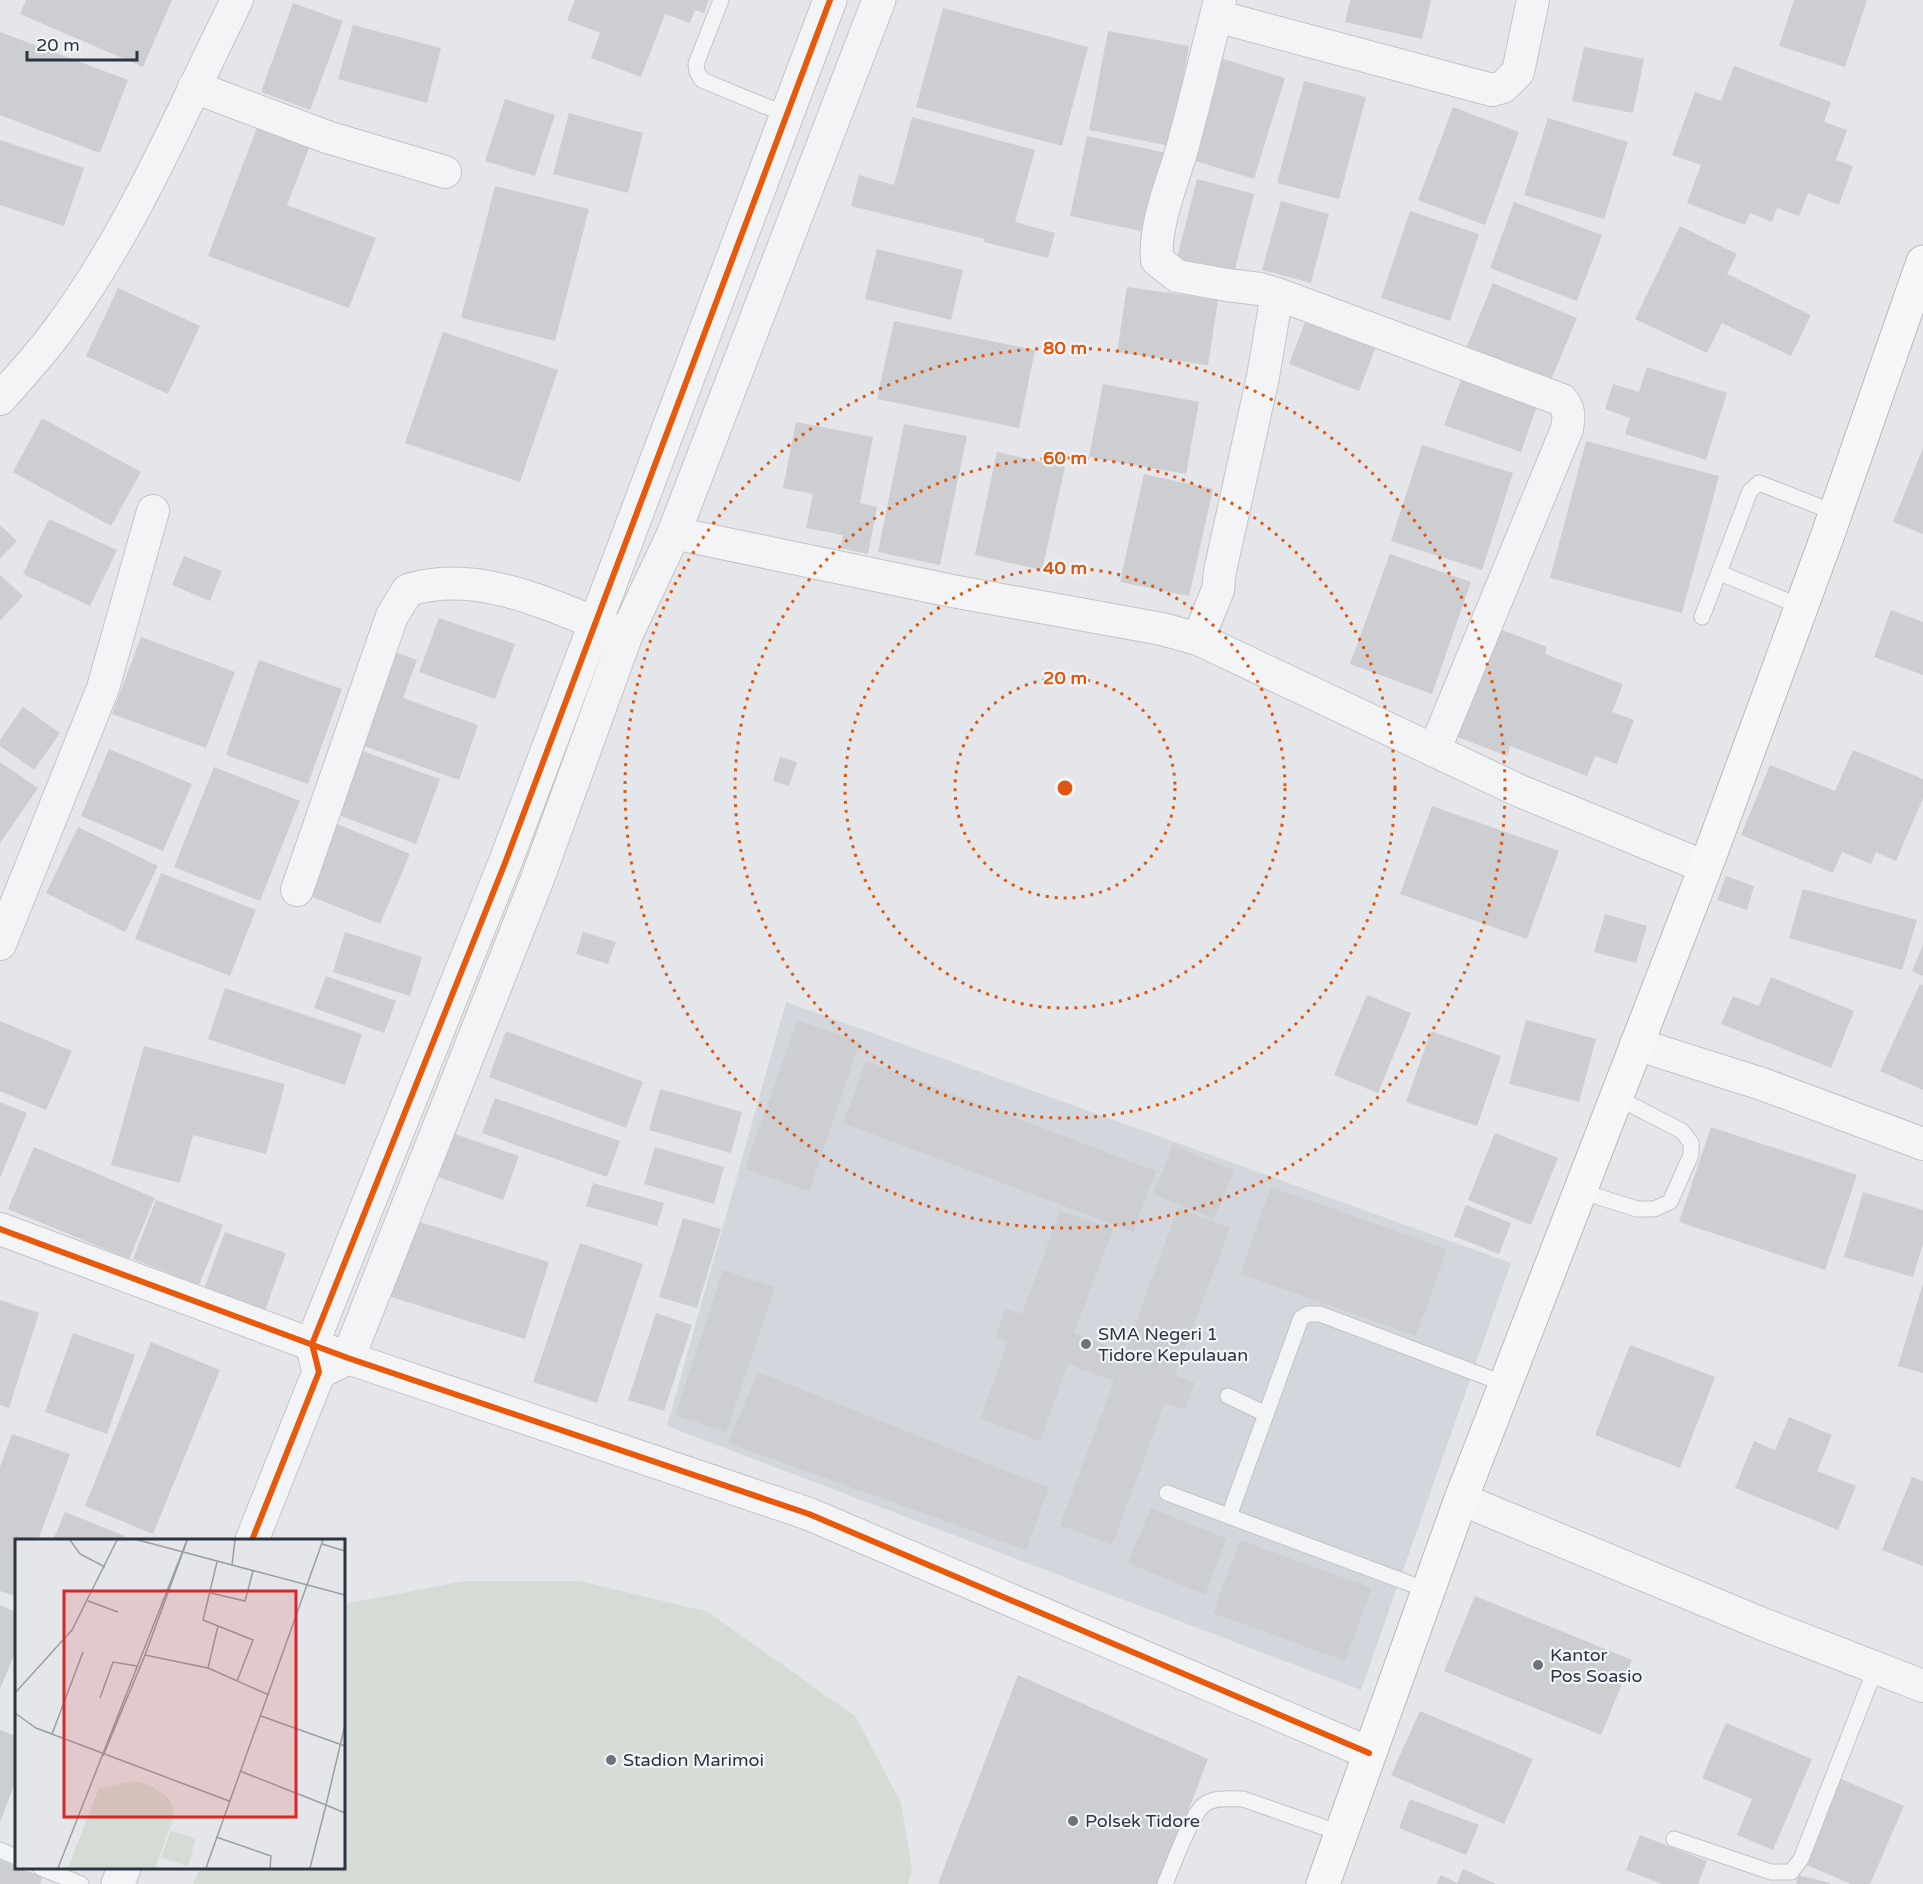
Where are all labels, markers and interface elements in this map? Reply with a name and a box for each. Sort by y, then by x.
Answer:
scale bar [27,24,136,62]
text: 20 m [36,34,80,56]
text: 80 m [1043,337,1087,359]
text: 60 m [1043,447,1087,469]
text: 40 m [1043,557,1087,579]
text: 20 m [1043,667,1087,689]
centre of rings [1055,778,1075,798]
place label: SMA Negeri 1 Tidore Kepulauan [1098,1323,1248,1366]
marker: SMA Negeri 1 Tidore Kepulauan [1079,1337,1093,1351]
inset map [15,1539,345,1869]
place label: Kantor Pos Soasio [1550,1644,1642,1687]
marker: Kantor Pos Soasio [1531,1658,1545,1672]
place label: Stadion Marimoi [623,1749,764,1771]
marker: Stadion Marimoi [604,1753,618,1767]
place label: Polsek Tidore [1085,1810,1200,1832]
marker: Polsek Tidore [1066,1814,1080,1828]

